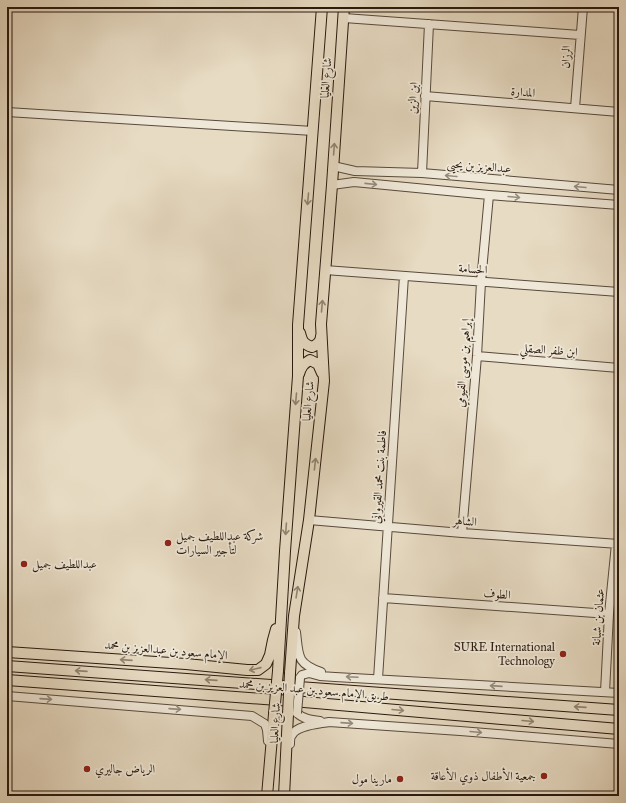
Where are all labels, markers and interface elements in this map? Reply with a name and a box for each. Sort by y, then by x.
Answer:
street label: الرزان [558,45,574,69]
street label: شارع العليا [318,57,338,99]
street label: ابن الزين [405,81,421,115]
street label: المدارة [510,84,536,100]
one-way arrow [331,143,338,156]
street label: عبدالعزيز بن يحيى [446,156,512,179]
one-way arrow [445,172,458,179]
one-way arrow [364,180,377,187]
one-way arrow [574,183,587,190]
one-way arrow [304,193,312,206]
one-way arrow [507,194,520,201]
street label: الحسامة [458,261,488,277]
one-way arrow [318,300,326,313]
street label: إبراهيم بن موسى الفيومي [453,317,478,408]
street label: ابن ظفر الصقلي [519,341,579,364]
street label: شارع العليا [299,380,321,422]
one-way arrow [293,392,300,405]
street label: فاطمة بنت محمد القيرواني [369,430,392,524]
one-way arrow [311,458,319,471]
street label: الشاهر [450,513,478,530]
one-way arrow [283,522,290,535]
place label: شركة عبداللطيف جميل لتأجير السيارات [176,528,263,557]
marker: شركة عبداللطيف جميل لتأجير السيارات [163,538,173,548]
place label: عبداللطيف جميل [32,557,97,573]
marker: عبداللطيف جميل [19,559,29,569]
one-way arrow [293,586,301,599]
street label: الطوف [483,586,511,603]
street label: عثمان بن شبانة [589,588,607,646]
street label: الإمام سعود بن عبدالعزيز بن محمد [104,638,228,666]
place label: SURE International Technology [454,640,556,669]
marker: SURE International Technology [558,649,568,659]
one-way arrow [120,656,133,663]
one-way arrow [248,665,261,673]
one-way arrow [75,667,88,674]
one-way arrow [346,674,359,681]
one-way arrow [205,676,218,684]
street label: طريق الإمام سعود بن عبد العزيز بن محمد [238,676,390,708]
one-way arrow [490,683,503,690]
one-way arrow [39,696,52,703]
street label: شارع العليا [267,702,287,744]
one-way arrow [574,703,587,711]
one-way arrow [169,706,182,713]
one-way arrow [391,706,404,714]
one-way arrow [521,718,534,725]
one-way arrow [340,720,353,727]
one-way arrow [469,729,482,736]
place label: الرياض جاليري [95,762,156,779]
marker: الرياض جاليري [82,764,92,774]
place label: جمعية الأطفال ذوي الأعاقة [431,767,536,786]
marker: جمعية الأطفال ذوي الأعاقة [539,771,549,781]
place label: مارينا مول [352,772,392,787]
marker: مارينا مول [395,774,405,784]

